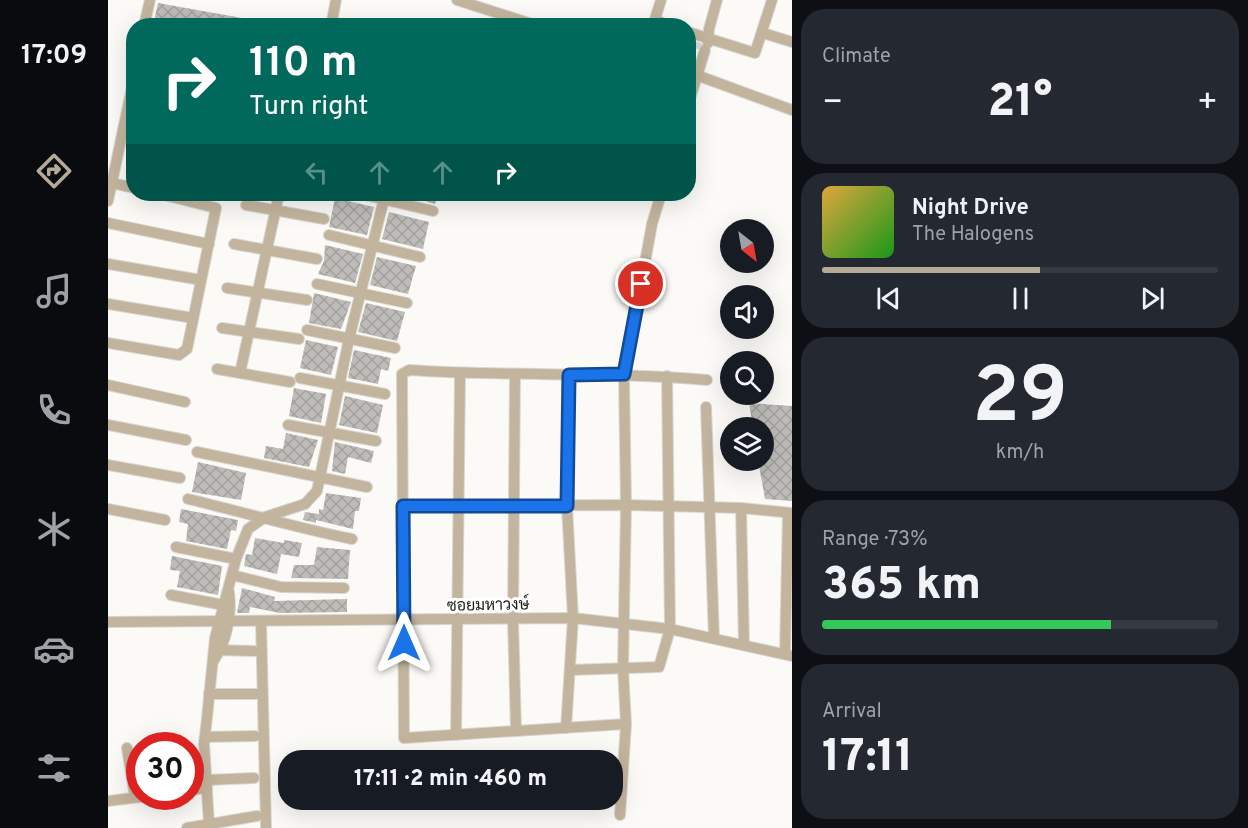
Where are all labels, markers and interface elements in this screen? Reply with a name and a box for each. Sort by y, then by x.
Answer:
text: 110 m [249,38,358,91]
text: 17:09 [21,39,87,73]
icon: right [150,42,228,120]
text: Climate [822,44,891,70]
text: 21° [988,75,1052,132]
text: − [822,83,843,125]
text: + [1197,83,1218,125]
text: Turn right [249,90,368,124]
icon: directions [33,150,75,192]
icon: left [300,156,333,189]
icon: ahead [363,156,396,189]
icon: ahead [426,156,459,189]
icon: right [489,156,522,189]
text: Night Drive [912,195,1029,222]
north arrow [720,219,774,273]
map controls [720,219,774,471]
text: The Halogens [912,222,1034,248]
pin [615,258,666,309]
icon: arrive [624,267,657,300]
icon: music [33,270,75,312]
icon: previous [872,282,905,315]
icon: pause [1004,282,1037,315]
icon: next [1136,282,1169,315]
button: sound [720,285,774,339]
button: search [720,351,774,405]
text: 29 [972,351,1068,450]
icon: phone [33,389,75,431]
button: layers [720,417,774,471]
text: km/h [996,440,1044,466]
icon: climate [33,508,75,550]
text: Range · 73% [822,527,928,553]
text: 365 km [822,558,981,615]
street label: ซอยมหาวงษ์ [447,591,530,617]
position arrow [372,611,436,675]
icon: car [33,628,75,670]
text: Arrival [822,699,882,725]
text: 17:11 [822,730,913,787]
speed limit sign: 30 [126,732,204,810]
icon: filters [33,747,75,789]
text: 17:11 · 2 min · 460 m [354,766,547,793]

